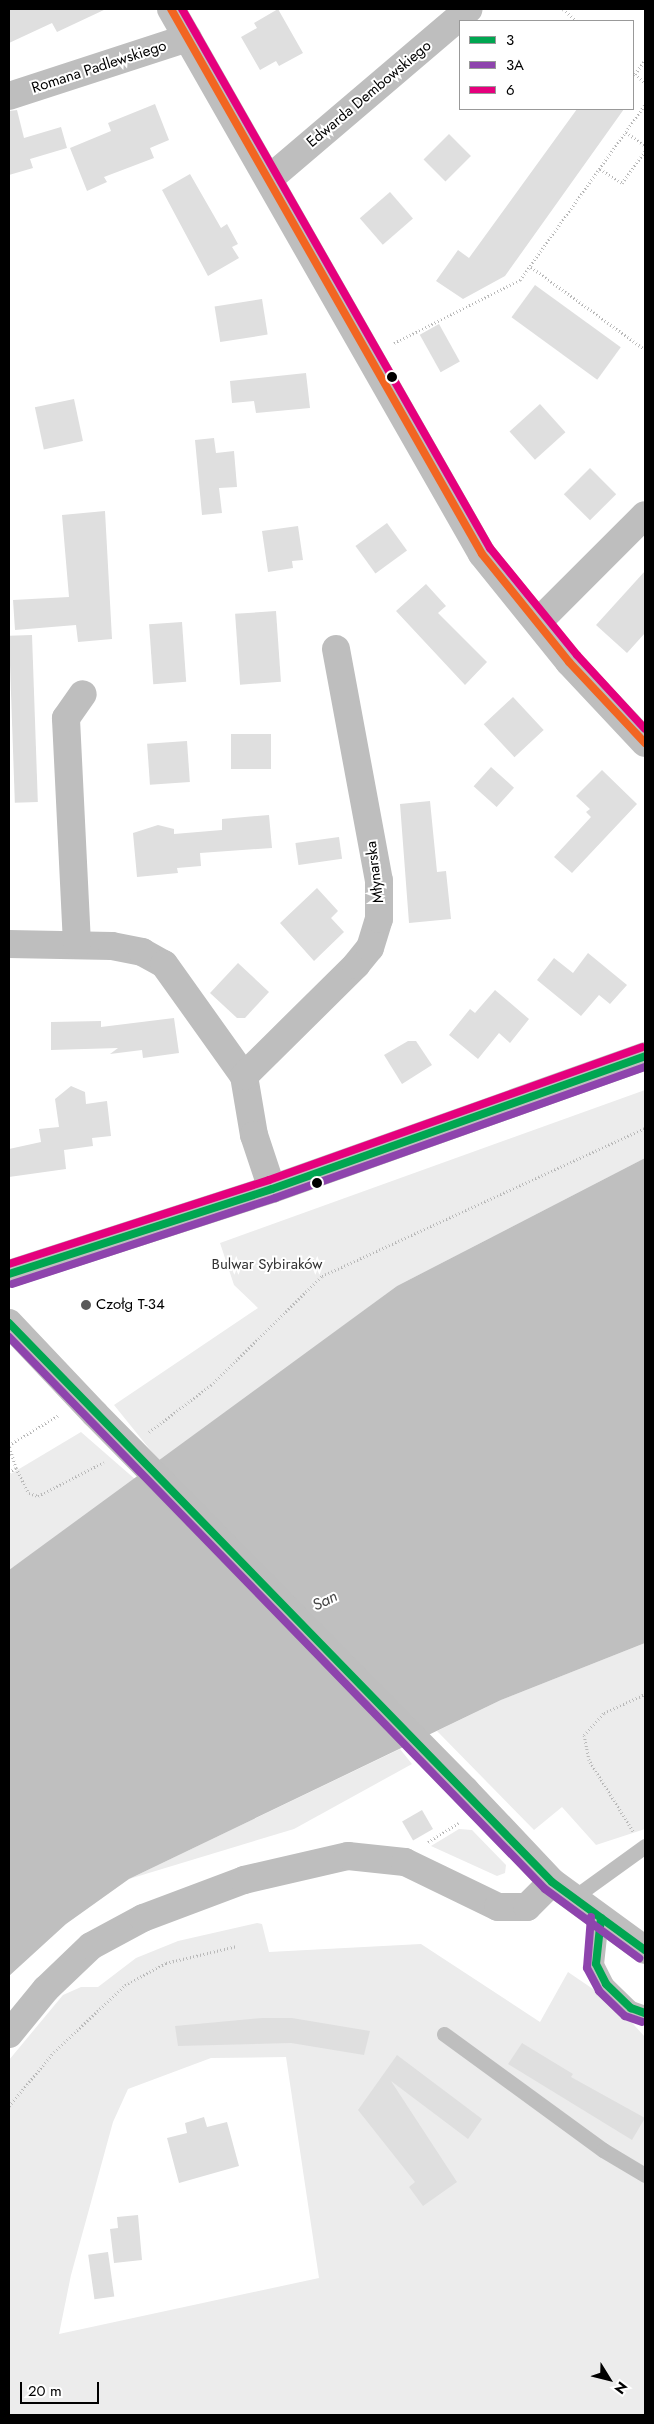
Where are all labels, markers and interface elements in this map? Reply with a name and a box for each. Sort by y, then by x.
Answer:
legend [459,20,634,110]
text: 3 [506,29,514,51]
street label: Romana Padlewskiego [29,37,169,97]
street label: Edwarda Dembowskiego [303,37,435,151]
text: 3A [506,54,524,76]
text: 6 [506,79,515,101]
unlabelled marker [387,372,397,382]
street label: Młynarska [362,840,388,904]
unlabelled marker [312,1178,322,1188]
park label: Bulwar Sybiraków [212,1256,322,1274]
place label: Czołg T-34 [96,1296,165,1314]
marker: Czołg T-34 [80,1299,92,1311]
water label: San [309,1587,341,1615]
north arrow [584,2354,634,2404]
scale bar [22,2372,101,2404]
text: N [610,2377,632,2398]
text: 20 m [28,2380,62,2402]

